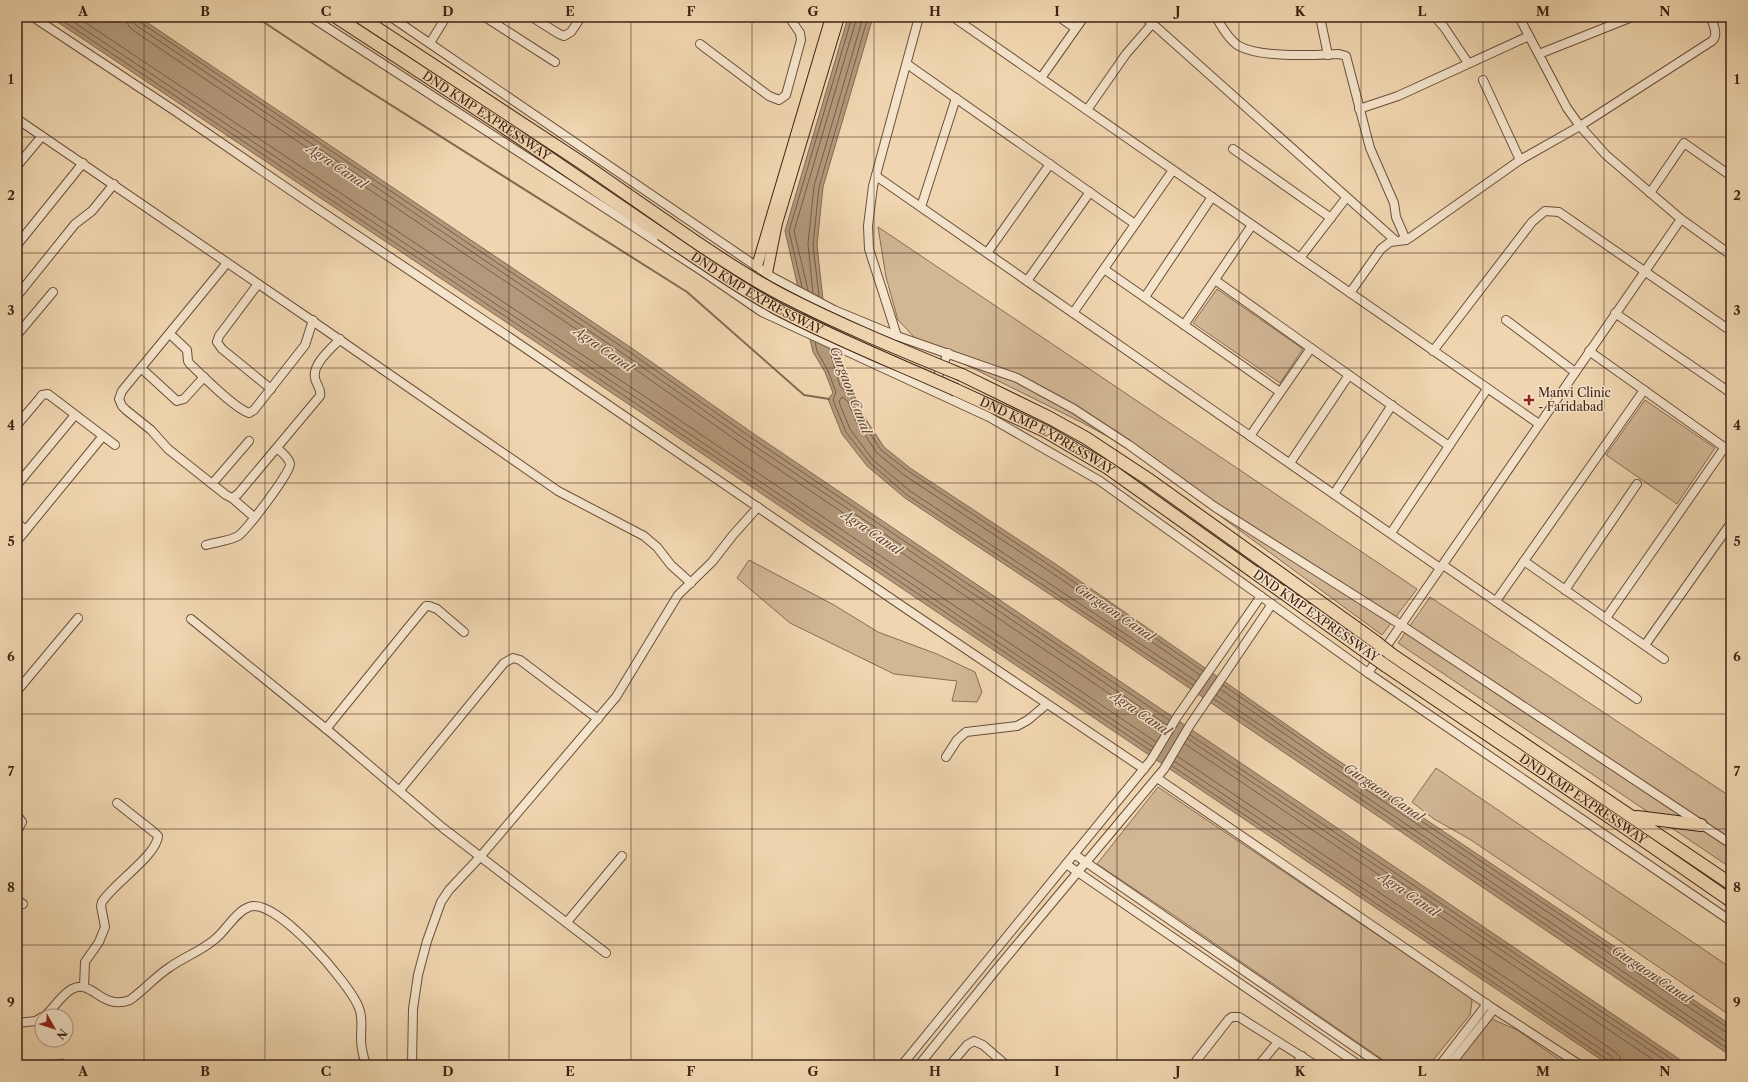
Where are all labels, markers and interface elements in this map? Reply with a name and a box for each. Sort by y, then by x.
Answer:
text: A [77,3,89,19]
text: B [200,3,210,19]
text: C [321,3,331,19]
text: D [442,3,454,19]
text: E [565,3,575,19]
text: F [687,3,696,19]
text: G [807,3,819,19]
text: H [929,3,941,19]
text: I [1054,3,1060,19]
text: J [1173,3,1181,19]
text: K [1295,3,1306,19]
text: L [1418,3,1427,19]
text: M [1536,3,1550,19]
text: N [1659,3,1671,19]
street label: DND KMP EXPRESSWAY [420,68,554,164]
text: 1 [8,71,14,87]
text: 1 [1734,71,1740,87]
water label: Agra Canal [302,139,372,193]
text: 2 [7,187,15,203]
text: 2 [1733,187,1741,203]
street label: DND KMP EXPRESSWAY [688,249,826,337]
text: 3 [7,302,15,318]
text: 3 [1733,302,1741,318]
water label: Agra Canal [569,321,638,376]
water label: Gurgaon Canal [827,344,876,438]
place label: Manvi Clinic - Faridabad [1538,385,1611,414]
street label: DND KMP EXPRESSWAY [977,394,1118,478]
marker: Manvi Clinic - Faridabad [1523,394,1535,406]
text: 4 [7,417,15,433]
text: 4 [1733,417,1741,433]
water label: Agra Canal [837,505,907,559]
text: 5 [7,533,15,549]
text: 5 [1733,533,1741,549]
street label: DND KMP EXPRESSWAY [1250,566,1383,665]
water label: Gurgaon Canal [1072,579,1159,646]
text: 6 [7,648,15,664]
text: 6 [1733,648,1741,664]
water label: Agra Canal [1106,686,1176,740]
street label: DND KMP EXPRESSWAY [1517,751,1650,848]
water label: Gurgaon Canal [1341,759,1428,826]
text: 7 [8,763,15,779]
text: 7 [1734,763,1741,779]
water label: Agra Canal [1374,867,1444,921]
text: 8 [7,879,15,895]
text: 8 [1733,879,1741,895]
water label: Gurgaon Canal [1609,941,1696,1008]
text: 9 [7,994,15,1010]
text: 9 [1733,994,1741,1010]
north arrow [34,1008,74,1048]
text: N [53,1026,70,1043]
text: A [77,1063,89,1079]
text: B [200,1063,210,1079]
text: C [321,1063,331,1079]
text: D [442,1063,454,1079]
text: E [565,1063,575,1079]
text: F [687,1063,696,1079]
text: G [807,1063,819,1079]
text: H [929,1063,941,1079]
text: I [1054,1063,1060,1079]
text: J [1173,1063,1181,1079]
text: K [1295,1063,1306,1079]
text: L [1418,1063,1427,1079]
text: M [1536,1063,1550,1079]
text: N [1659,1063,1671,1079]

